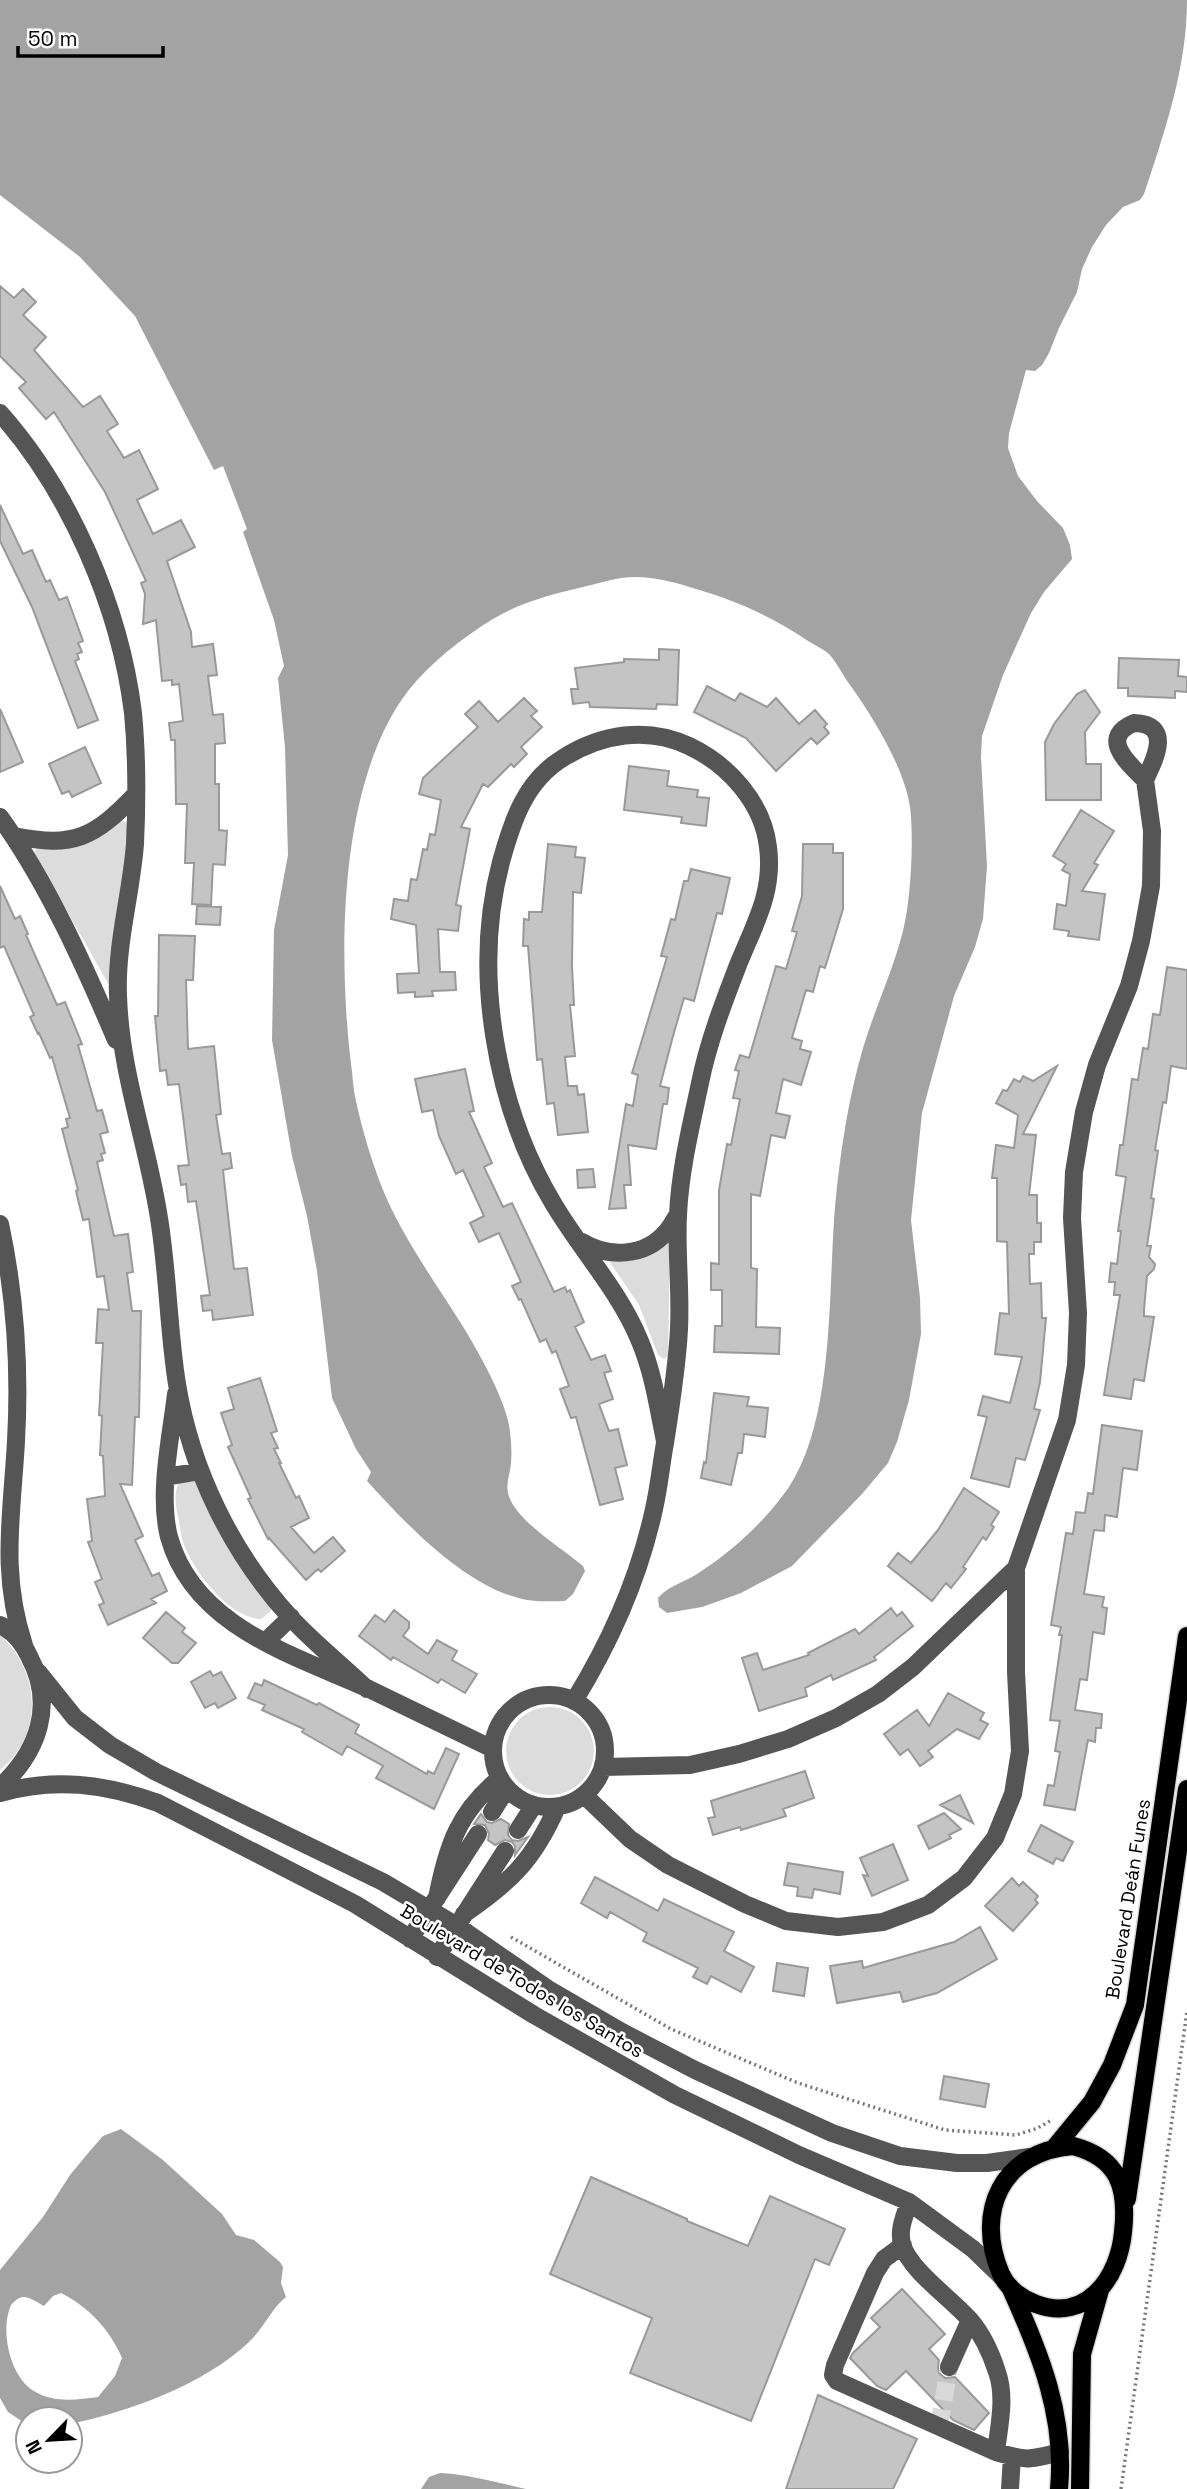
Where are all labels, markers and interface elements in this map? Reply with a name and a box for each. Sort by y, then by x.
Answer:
scale bar [18,14,163,58]
text: 50 m [28,25,78,52]
street label: Boulevard Deán Funes [1100,1797,1156,2001]
street label: Boulevard de Todos los Santos [396,1898,648,2064]
north arrow [14,2405,84,2475]
text: N [20,2436,48,2458]

